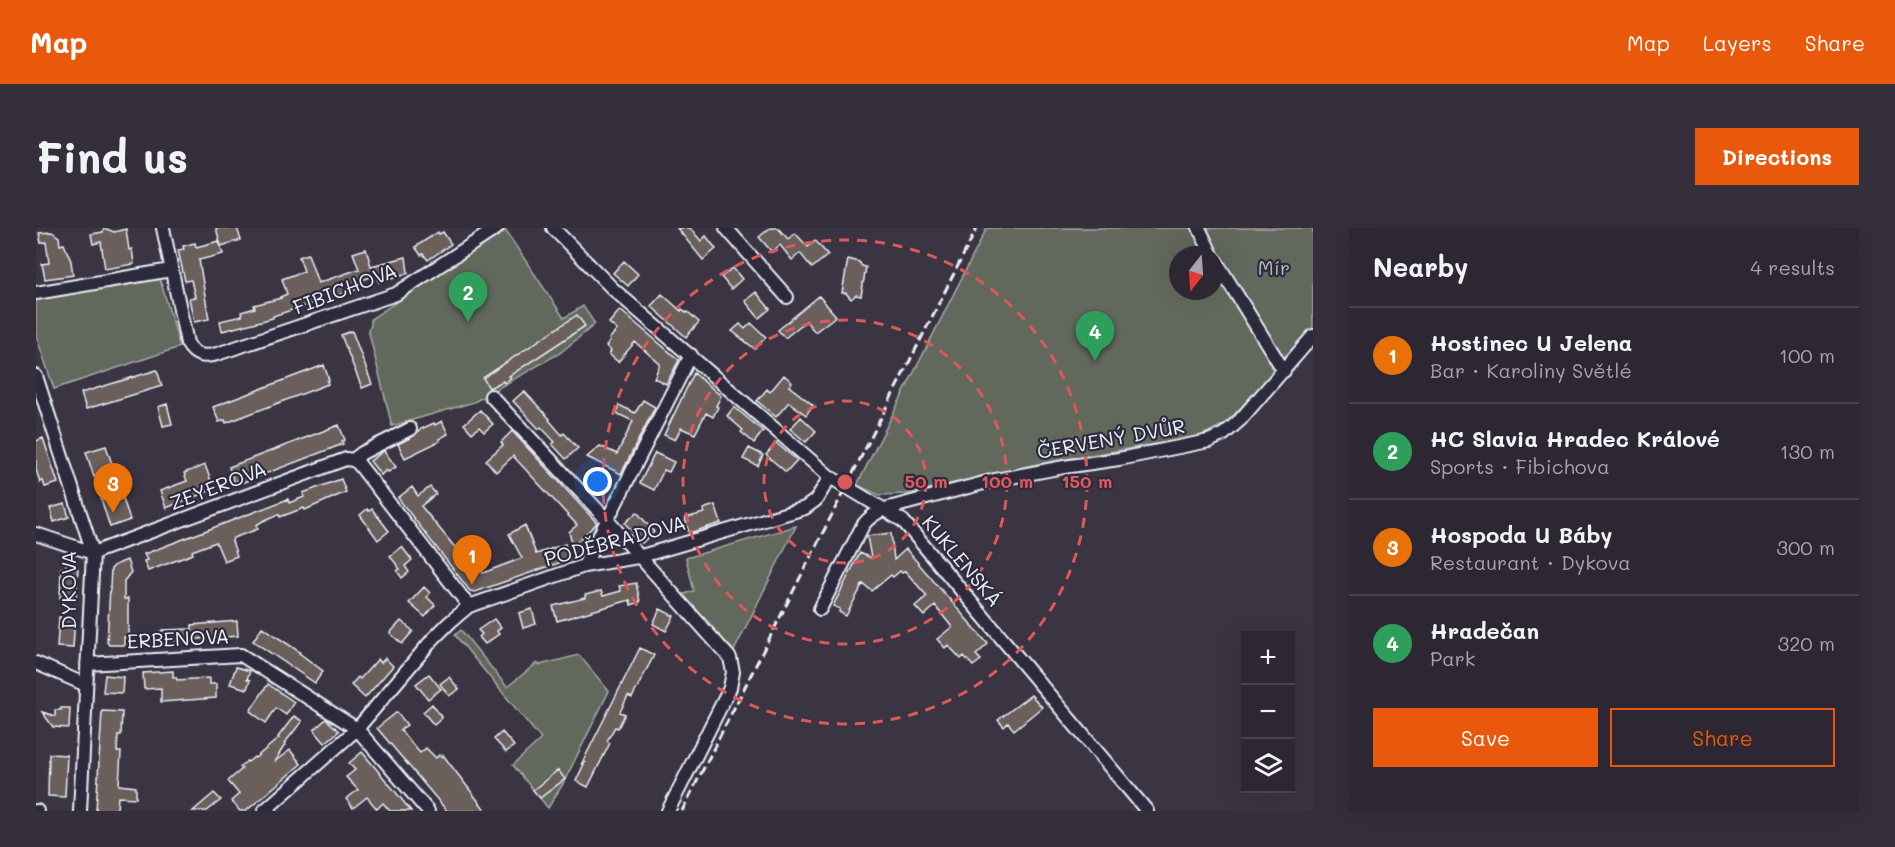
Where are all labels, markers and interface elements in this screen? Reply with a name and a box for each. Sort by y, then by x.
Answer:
text: Map [30,24,87,60]
text: Map [1627,29,1670,56]
text: Layers [1703,29,1772,56]
text: Share [1805,29,1865,56]
button: Directions [1695,128,1859,185]
text: Find us [36,129,188,184]
north arrow [1169,246,1223,300]
text: Nearby [1373,250,1468,284]
park label: Mír [1258,254,1290,280]
text: 4 results [1750,254,1835,280]
street label: FIBICHOVA [289,256,400,320]
pin: 2 [448,272,488,322]
pin: 4 [1076,312,1114,361]
text: Hostinec U Jelena [1430,328,1632,357]
text: 1 [1388,342,1397,368]
text: 100 m [1779,342,1835,368]
text: Bar · Karoliny Světlé [1430,357,1632,383]
street label: ČERVENÝ DVŮR [1035,412,1187,464]
text: HC Slavia Hradec Králové [1430,424,1720,453]
text: 2 [1387,438,1398,464]
text: 130 m [1780,438,1835,464]
text: Sports · Fibichova [1430,453,1610,479]
street label: ZEYEROVA [165,455,270,515]
pin: 3 [94,464,133,513]
your location [583,467,612,496]
text: 50 m [905,469,947,493]
text: 100 m [981,469,1033,493]
text: 150 m [1062,469,1112,493]
centre of rings [835,472,855,492]
street label: PODĚBRADOVA [541,509,688,571]
street label: KUKLENSKÁ [917,509,1009,611]
text: Hospoda U Báby [1430,520,1612,549]
text: 3 [1387,534,1399,560]
text: 300 m [1776,534,1835,560]
pin: 1 [452,536,492,585]
text: Restaurant · Dykova [1430,549,1631,575]
street label: DYKOVA [55,551,81,629]
text: Hradečan [1430,616,1539,645]
street label: ERBENOVA [126,622,230,654]
text: 4 [1386,630,1399,656]
text: 320 m [1777,630,1835,656]
map controls [1241,631,1295,793]
button: + [1241,631,1295,685]
text: Park [1430,645,1475,671]
button: − [1241,685,1295,739]
button: Save [1373,708,1598,767]
button: Share [1610,708,1835,767]
button: layers [1241,739,1295,793]

